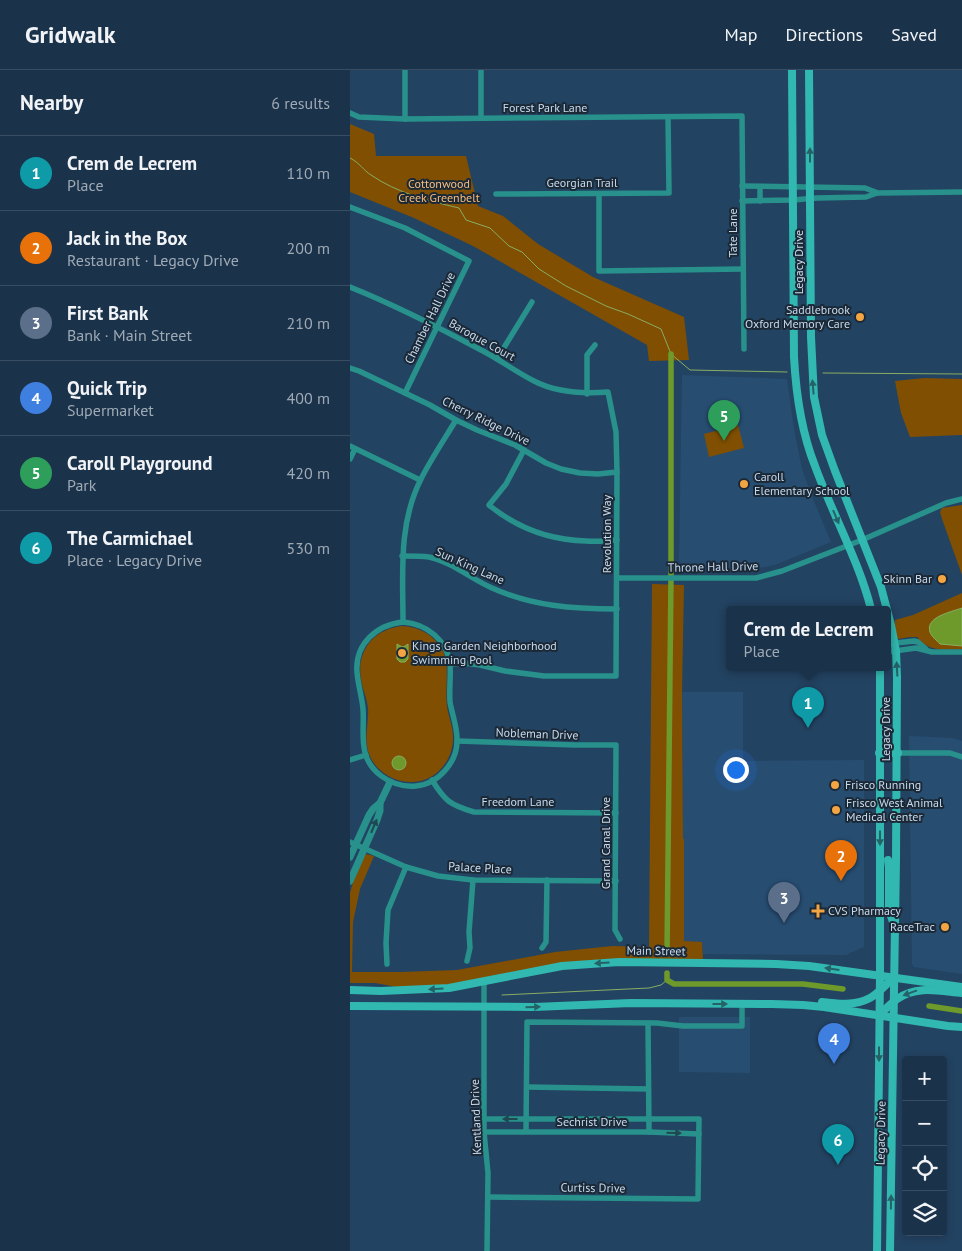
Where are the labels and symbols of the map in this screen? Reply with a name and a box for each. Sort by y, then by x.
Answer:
street label: Forest Park Lane [503,100,587,115]
one-way arrow [806,146,814,162]
street label: Georgian Trail [547,175,618,190]
park label: Cottonwood Creek Greenbelt [398,176,480,205]
street label: Tate Lane [725,208,740,258]
street label: Legacy Drive [791,230,806,294]
street label: Chamber Hall Drive [401,270,458,366]
place label: Saddlebrook Oxford Memory Care [745,302,850,331]
marker: Saddlebrook Oxford Memory Care [854,311,866,323]
street label: Baroque Court [446,315,518,364]
one-way arrow [809,379,817,395]
street label: Cherry Ridge Drive [440,393,532,448]
pin: 5 [708,400,740,441]
place label: Caroll Elementary School [754,469,850,498]
marker: Caroll Elementary School [738,478,750,490]
street label: Revolution Way [599,494,614,573]
one-way arrow [833,510,840,525]
street label: Sun King Lane [433,544,507,587]
street label: Throne Hall Drive [668,558,758,575]
place label: Skinn Bar [883,571,932,586]
marker: Skinn Bar [936,573,948,585]
place label: Kings Garden Neighborhood Swimming Pool [412,638,557,667]
marker: Kings Garden Neighborhood Swimming Pool [396,647,408,659]
one-way arrow [892,661,900,677]
pin: 1 [792,687,824,728]
street label: Legacy Drive [878,697,893,761]
street label: Nobleman Drive [495,725,579,742]
your location [723,757,749,783]
place label: Frisco Running [845,777,921,792]
marker: Frisco Running [829,779,841,791]
street label: Freedom Lane [482,794,554,809]
place label: Frisco West Animal Medical Center [846,795,943,824]
street label: Grand Canal Drive [598,797,613,889]
marker: Frisco West Animal Medical Center [830,804,842,816]
one-way arrow [371,819,379,833]
one-way arrow [876,830,884,846]
pin: 2 [825,840,857,881]
street label: Palace Place [448,858,512,877]
pin: 3 [768,882,800,923]
place label: CVS Pharmacy [828,903,901,918]
marker: CVS Pharmacy [812,905,824,917]
place label: RaceTrac [890,919,936,934]
marker: RaceTrac [939,921,951,933]
street label: Main Street [626,942,686,959]
one-way arrow [593,959,609,967]
one-way arrow [824,965,840,973]
one-way arrow [428,986,444,994]
one-way arrow [902,989,917,997]
one-way arrow [712,1000,728,1008]
one-way arrow [525,1003,541,1011]
pin: 4 [818,1023,850,1064]
one-way arrow [875,1046,883,1062]
street label: Kentland Drive [467,1079,484,1155]
street label: Legacy Drive [872,1101,889,1165]
street label: Sechrist Drive [557,1114,627,1129]
one-way arrow [502,1115,518,1123]
pin: 6 [822,1124,854,1165]
one-way arrow [666,1129,682,1137]
street label: Curtiss Drive [560,1179,626,1196]
one-way arrow [887,1194,895,1210]

